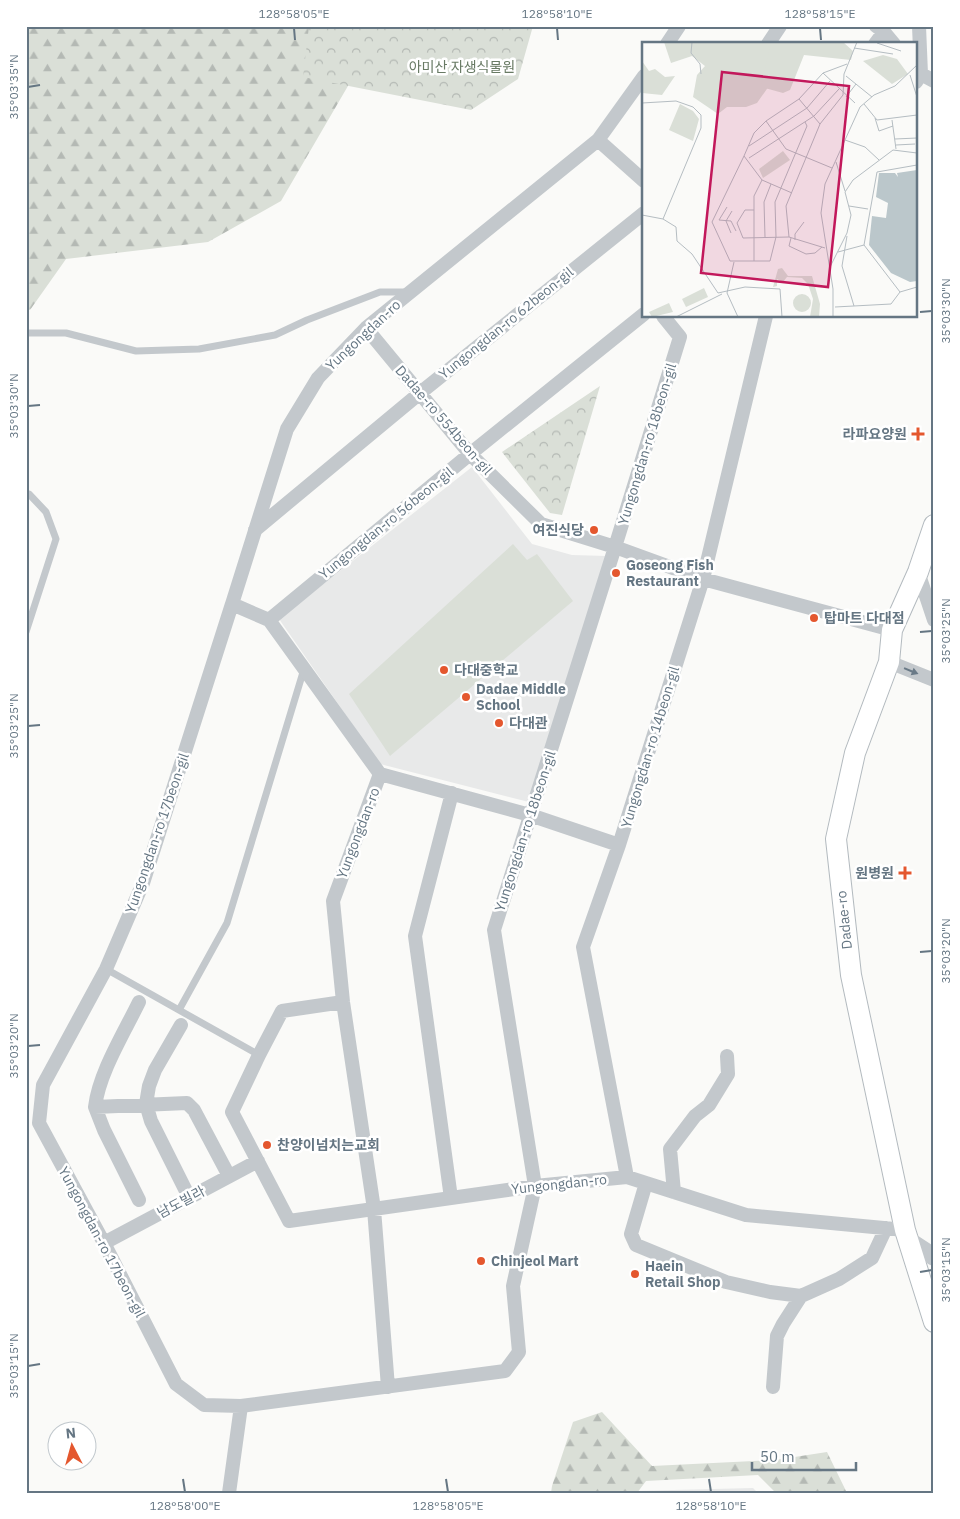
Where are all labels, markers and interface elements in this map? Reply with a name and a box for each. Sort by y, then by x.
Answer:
text: 128°58'05"E [259,6,329,21]
text: 128°58'10"E [522,6,592,21]
text: 128°58'15"E [785,6,855,21]
inset map [642,42,918,318]
text: 35°03'35"N [6,54,21,120]
park label: 아미산 자생식물원 [409,58,515,76]
street label: Yungongdan-ro 62beon-gil [435,263,577,383]
text: 35°03'30"N [938,278,953,344]
street label: Yungongdan-ro [322,295,404,374]
street label: Yungongdan-ro 18beon-gil [614,361,680,527]
street label: Dadae-ro 554beon-gil [392,362,497,479]
text: 35°03'30"N [6,373,21,439]
place label: 라파요양원 [843,425,907,443]
marker: 라파요양원 [911,427,925,441]
street label: Yungongdan-ro 56beon-gil [315,463,457,583]
place label: 여진식당 [532,521,584,539]
marker: 여진식당 [588,524,600,536]
place label: Goseong Fish Restaurant [626,556,714,590]
marker: Goseong Fish Restaurant [610,567,622,579]
text: 35°03'25"N [938,598,953,664]
place label: 탑마트 다대점 [824,609,905,627]
marker: 탑마트 다대점 [808,612,820,624]
place label: 다대중학교 [454,661,519,679]
marker: 다대중학교 [438,664,450,676]
street label: Yungongdan-ro 14beon-gil [617,664,683,830]
one-way arrow [904,667,919,675]
place label: Dadae Middle School [476,680,566,714]
marker: Dadae Middle School [460,691,472,703]
text: 35°03'25"N [6,693,21,759]
place label: 다대관 [509,714,548,732]
marker: 다대관 [493,717,505,729]
street label: Yungongdan-ro 18beon-gil [490,748,560,914]
street label: Yungongdan-ro 17beon-gil [121,750,193,915]
street label: Yungongdan-ro [332,785,384,881]
place label: 원병원 [855,864,894,882]
marker: 원병원 [898,866,912,880]
street label: Dadae-ro [832,890,856,950]
text: 35°03'20"N [938,918,953,984]
text: 35°03'20"N [6,1013,21,1079]
place label: 찬양이넘치는교회 [277,1136,380,1154]
marker: 찬양이넘치는교회 [261,1139,273,1151]
street label: Yungongdan-ro 17beon-gil [55,1164,150,1321]
street label: Yungongdan-ro [510,1170,608,1198]
street label: 남도빌라 [154,1182,208,1222]
text: 35°03'15"N [938,1237,953,1303]
place label: Chinjeol Mart [491,1252,579,1270]
marker: Chinjeol Mart [475,1255,487,1267]
place label: Haein Retail Shop [645,1257,720,1291]
marker: Haein Retail Shop [629,1268,641,1280]
text: 35°03'15"N [6,1333,21,1399]
north arrow [48,1422,98,1472]
text: N [65,1424,77,1443]
scale bar [752,1439,856,1471]
text: 50 m [760,1447,795,1466]
text: 128°58'00"E [150,1498,220,1513]
text: 128°58'05"E [413,1498,483,1513]
text: 128°58'10"E [676,1498,746,1513]

